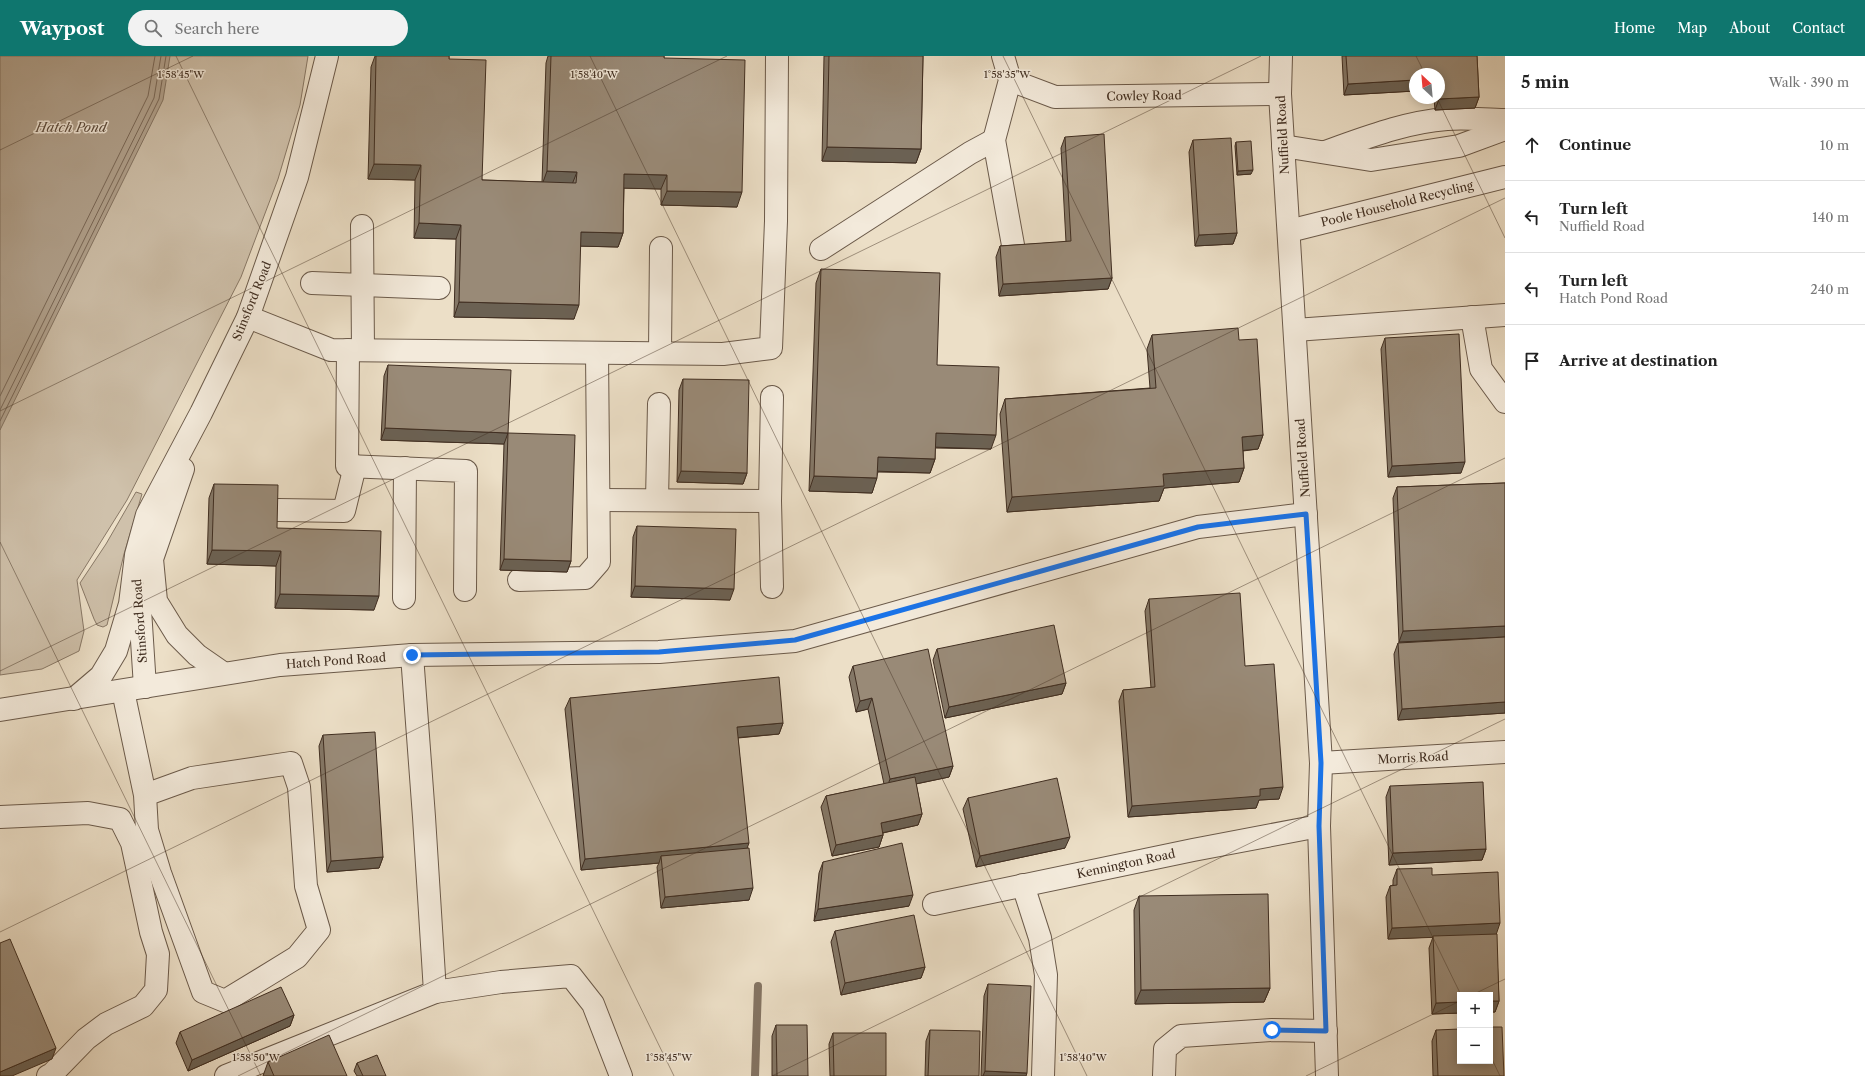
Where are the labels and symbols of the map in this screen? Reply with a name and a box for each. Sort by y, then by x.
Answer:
text: 1°58'45"W [158,68,205,81]
text: 1°58'40"W [570,68,619,81]
text: 1°58'35"W [984,68,1031,81]
north arrow [1409,68,1445,104]
street label: Cowley Road [1106,87,1182,104]
street label: Nuffield Road [1273,94,1292,175]
water label: Hatch Pond [35,119,108,135]
street label: Poole Household Recycling [1319,177,1475,230]
street label: Stinsford Road [229,258,275,343]
street label: Nuffield Road [1292,417,1313,498]
street label: Stinsford Road [129,578,150,664]
route end [403,646,421,664]
street label: Hatch Pond Road [285,649,387,671]
street label: Morris Road [1377,748,1450,767]
street label: Kennington Road [1075,846,1177,881]
route start [1263,1021,1281,1039]
text: 1°58'50"W [232,1051,281,1064]
text: 1°58'45"W [646,1051,693,1064]
text: 1°58'40"W [1059,1051,1108,1064]

